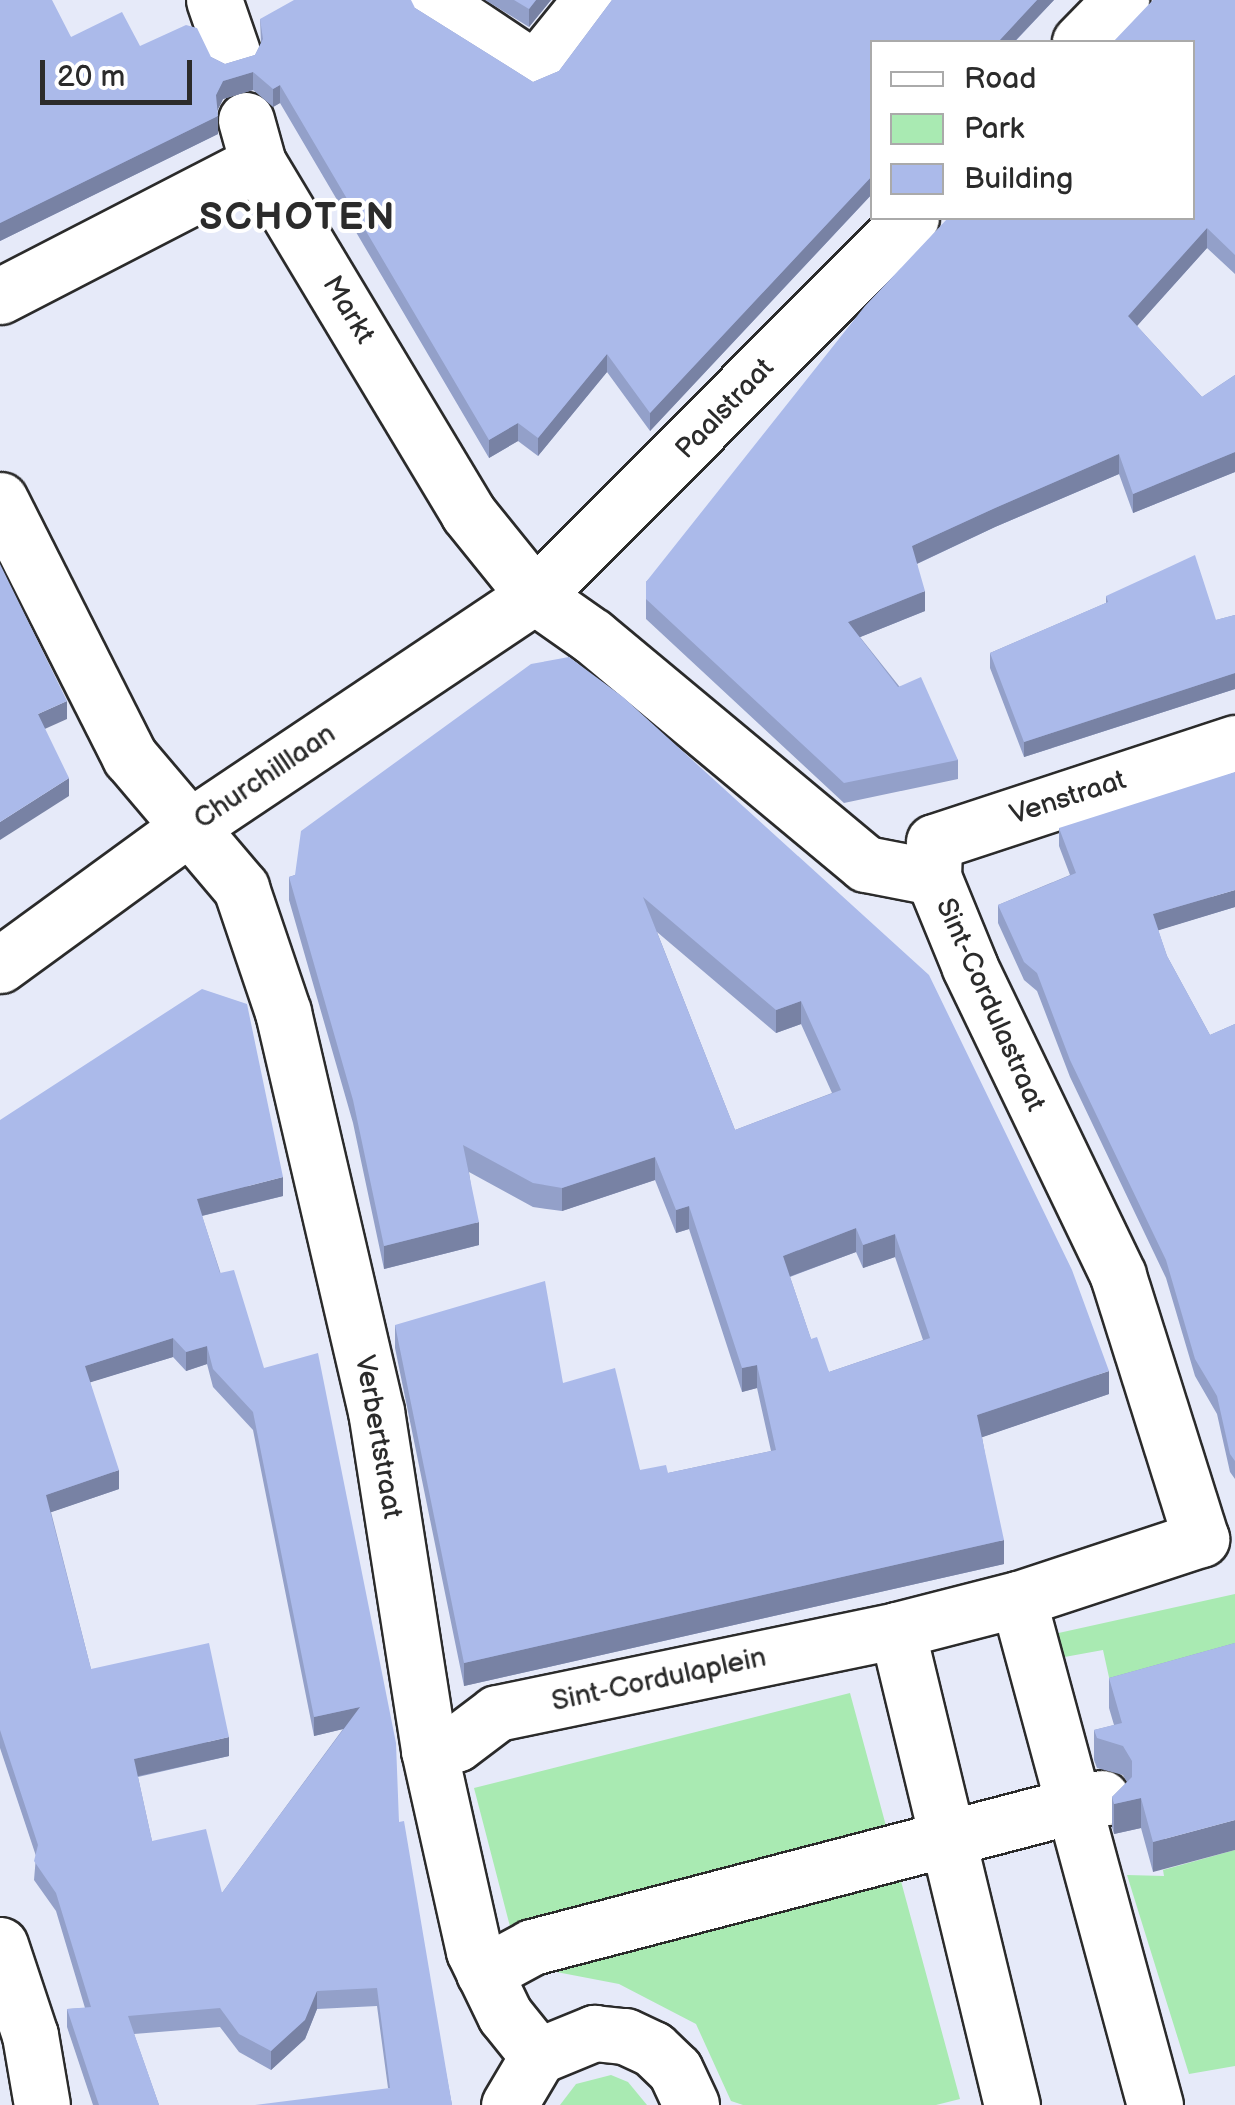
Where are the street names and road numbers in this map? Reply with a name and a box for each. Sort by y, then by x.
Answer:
street label: Markt [315,270,381,350]
street label: Paalstraat [669,352,781,466]
street label: Churchilllaan [188,717,342,837]
street label: Venstraat [1006,764,1130,832]
street label: Sint-Cordulastraat [928,893,1052,1117]
street label: Verbertstraat [347,1353,409,1521]
street label: Sint-Cordulaplein [549,1641,769,1719]

